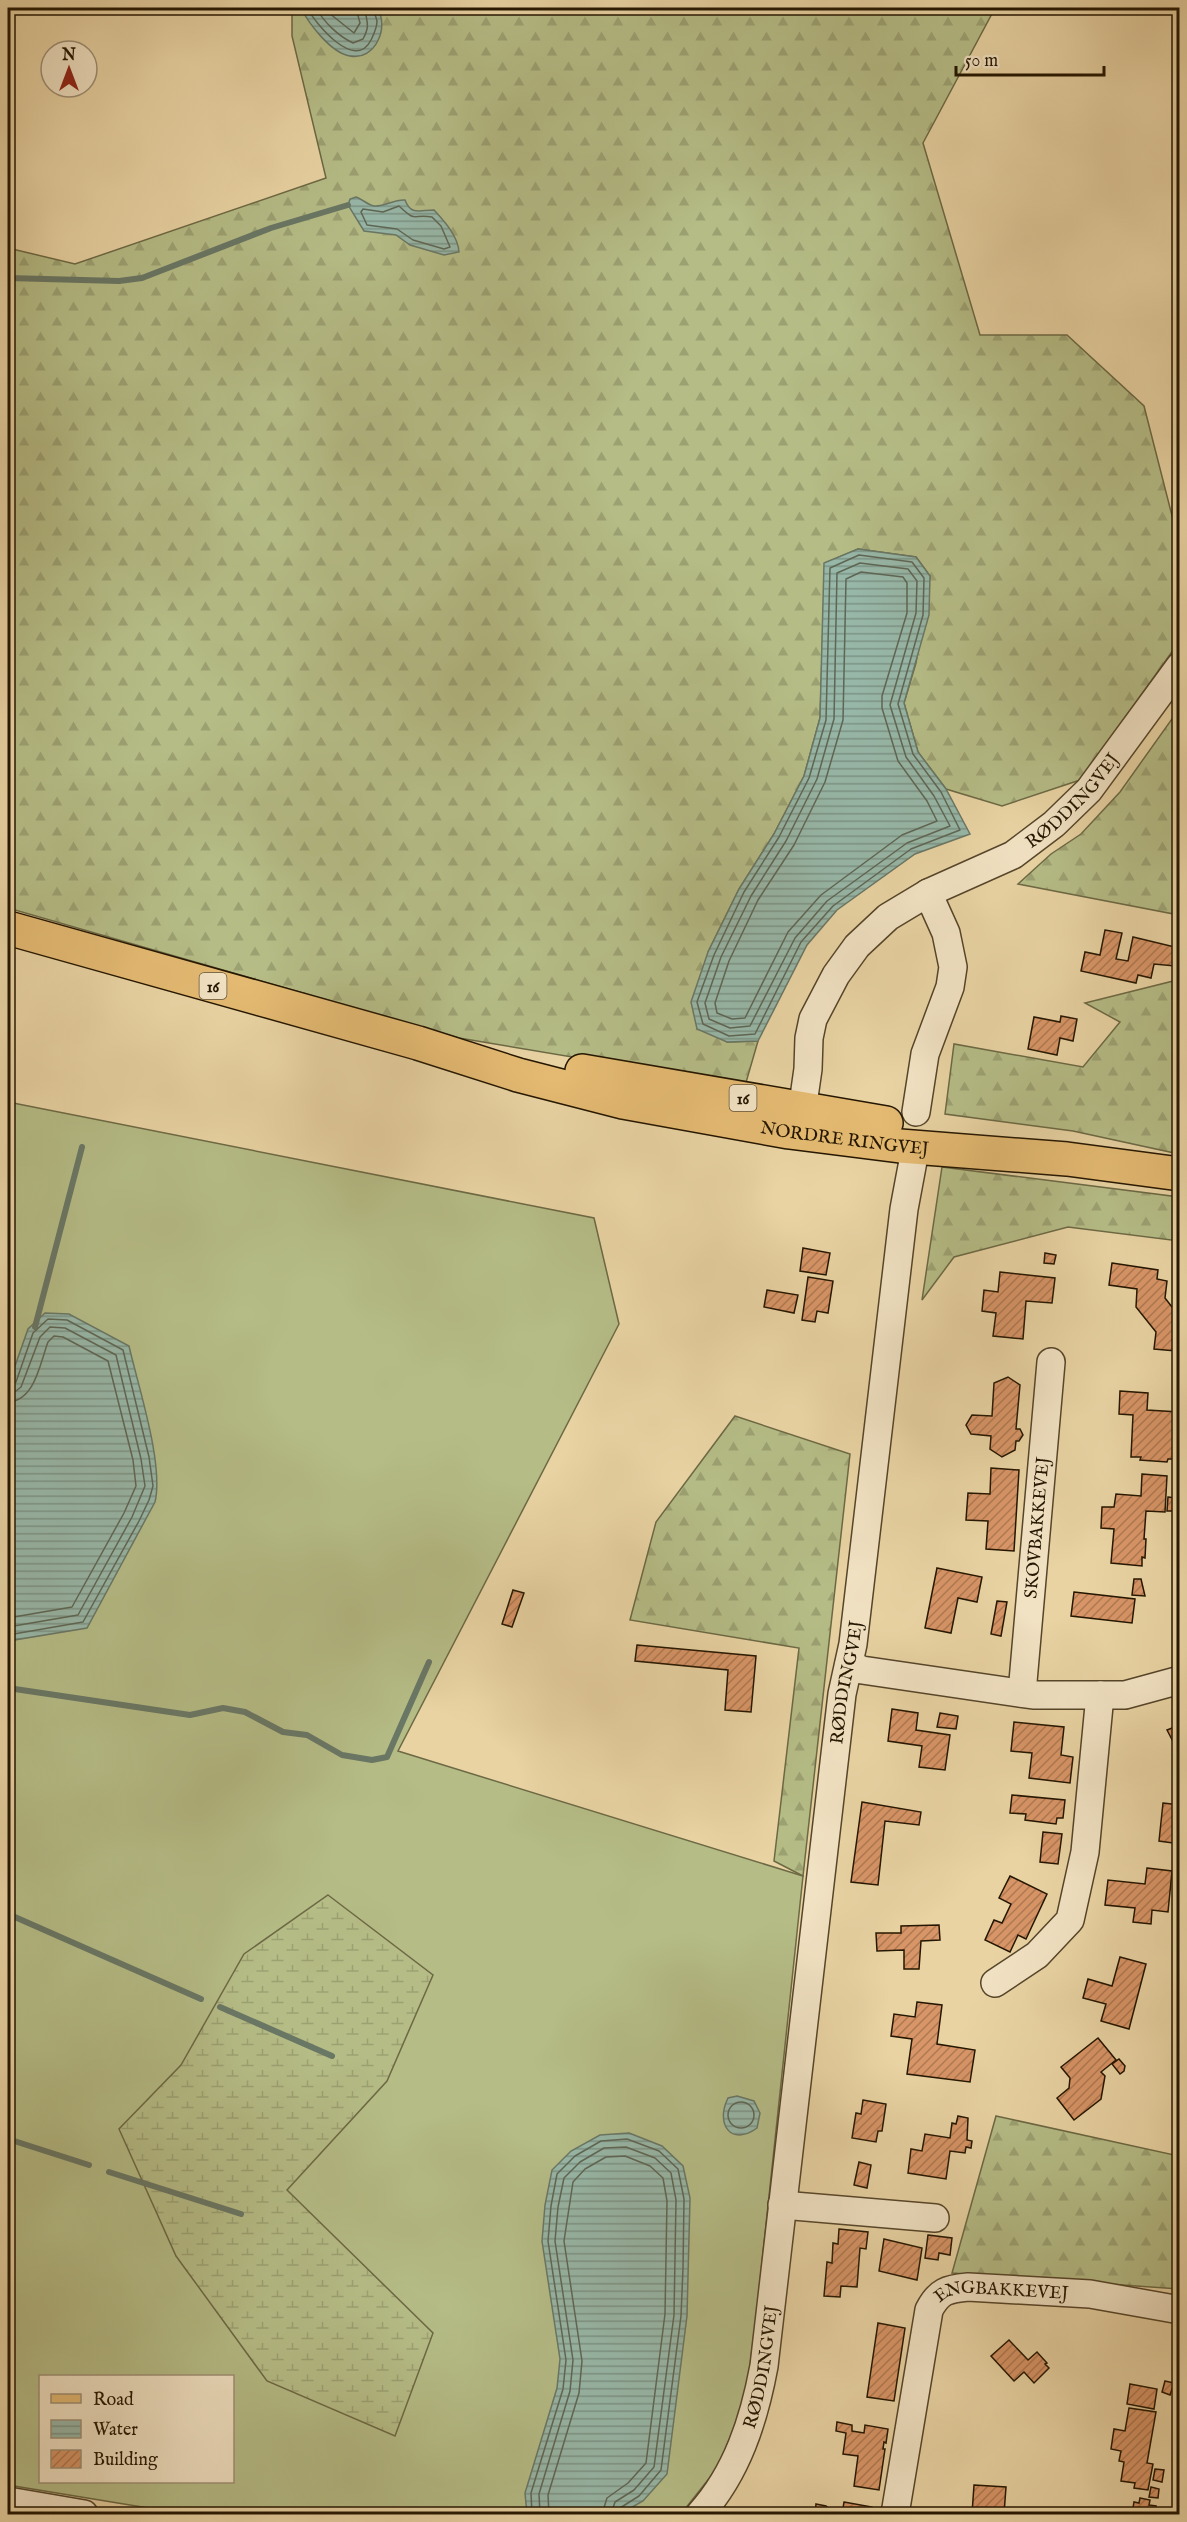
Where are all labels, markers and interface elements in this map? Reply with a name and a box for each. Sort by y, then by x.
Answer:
north arrow [39,39,99,99]
scale bar [956,39,1104,77]
text: N [61,46,76,66]
text: 50 m [965,50,998,73]
street label: RØDDINGVEJ [1022,749,1125,854]
road number: 16 [200,973,226,999]
road number: 16 [730,1085,756,1111]
street label: NORDRE RINGVEJ [758,1117,931,1161]
street label: SKOVBAKKEVEJ [1020,1455,1056,1600]
street label: RØDDINGVEJ [826,1619,869,1746]
street label: ENGBAKKEVEJ [930,2277,1070,2309]
street label: RØDDINGVEJ [739,2303,784,2432]
legend [39,2375,234,2483]
text: Road [93,2389,134,2412]
text: Water [93,2419,138,2442]
text: Building [93,2449,158,2472]

